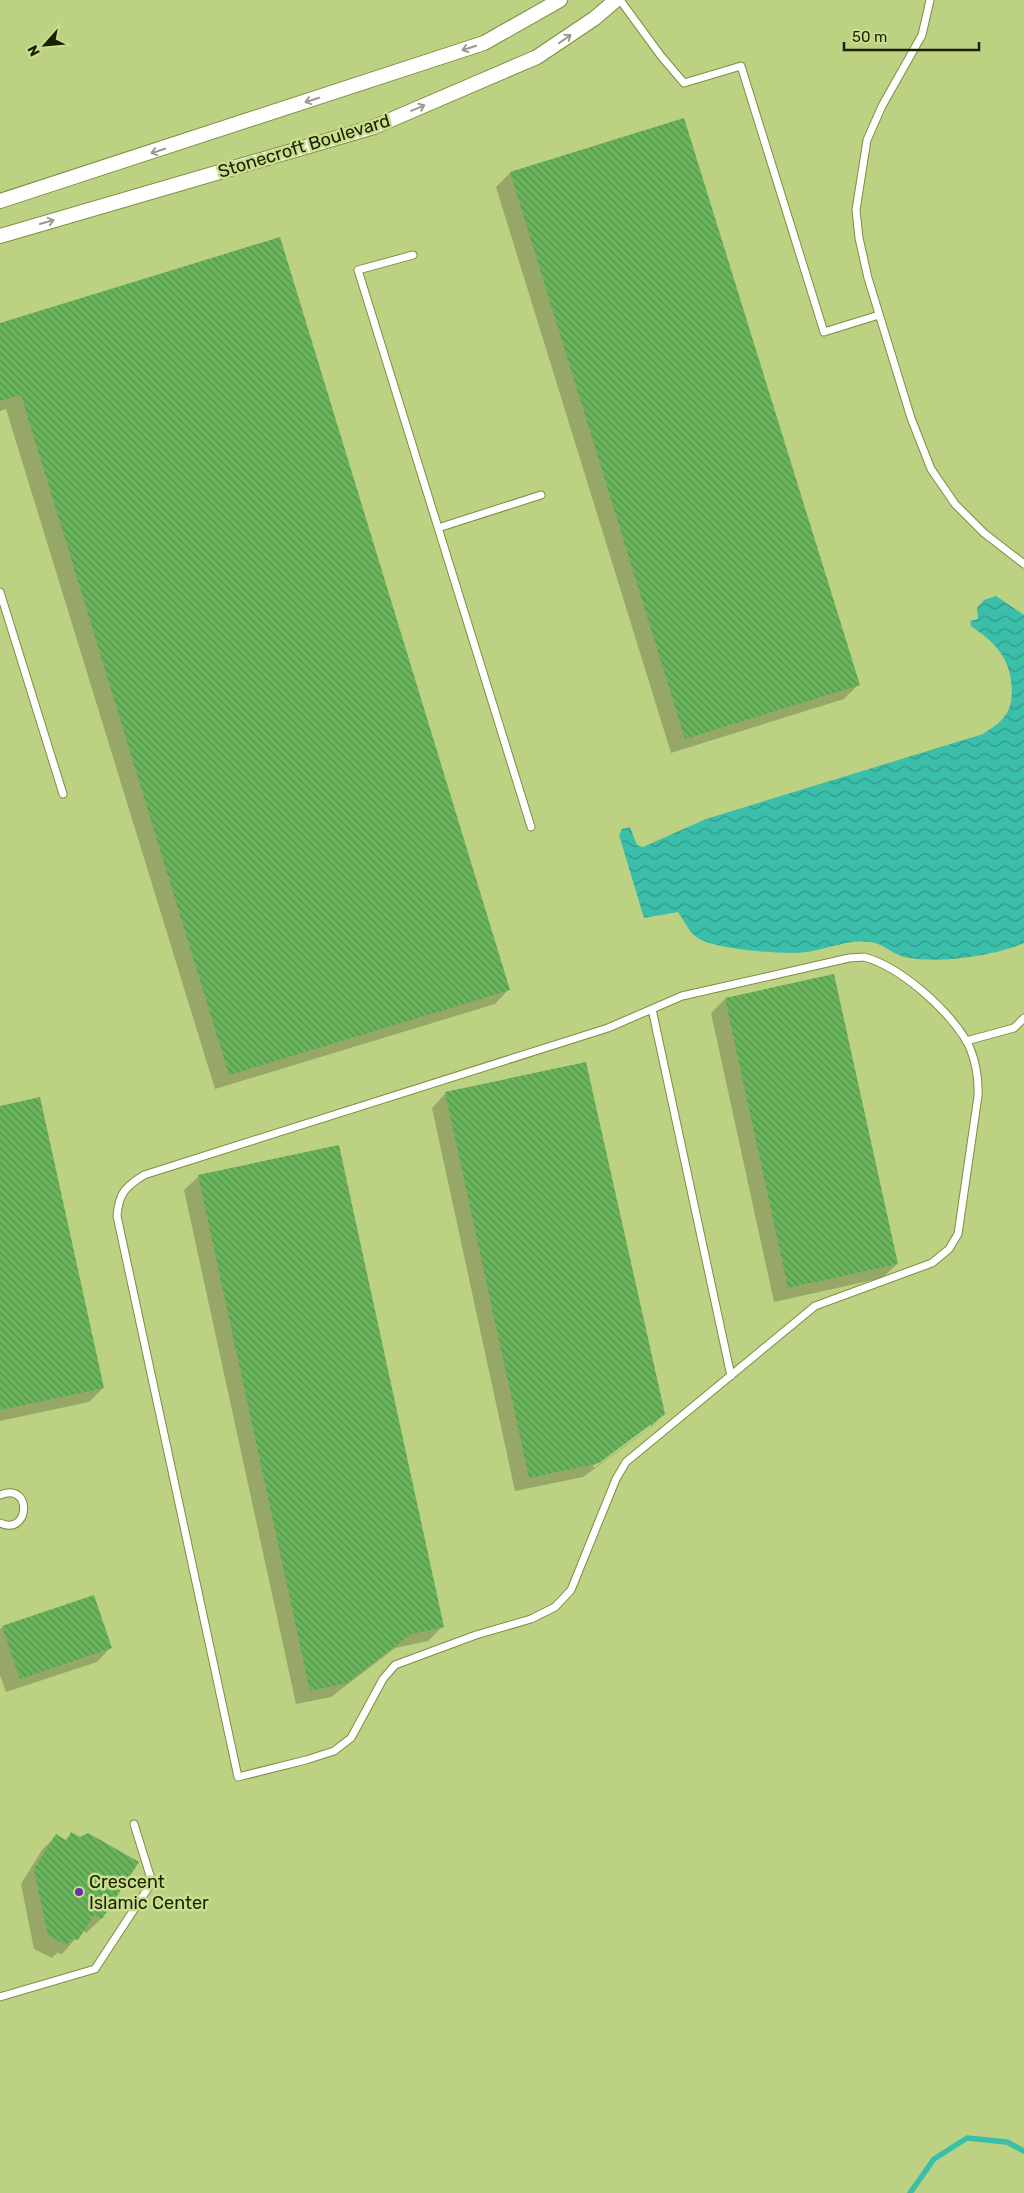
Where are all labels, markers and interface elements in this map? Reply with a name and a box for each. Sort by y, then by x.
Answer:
north arrow [20,20,70,70]
scale bar [844,20,979,52]
text: 50 m [852,28,887,46]
one-way arrow [558,34,572,44]
text: N [24,42,44,59]
one-way arrow [462,44,478,53]
one-way arrow [305,96,321,105]
one-way arrow [411,103,426,112]
street label: Stonecroft Boulevard [215,109,393,183]
one-way arrow [150,146,166,156]
one-way arrow [38,217,54,227]
place label: Crescent Islamic Center [89,1871,209,1914]
marker: Crescent Islamic Center [73,1886,85,1898]

